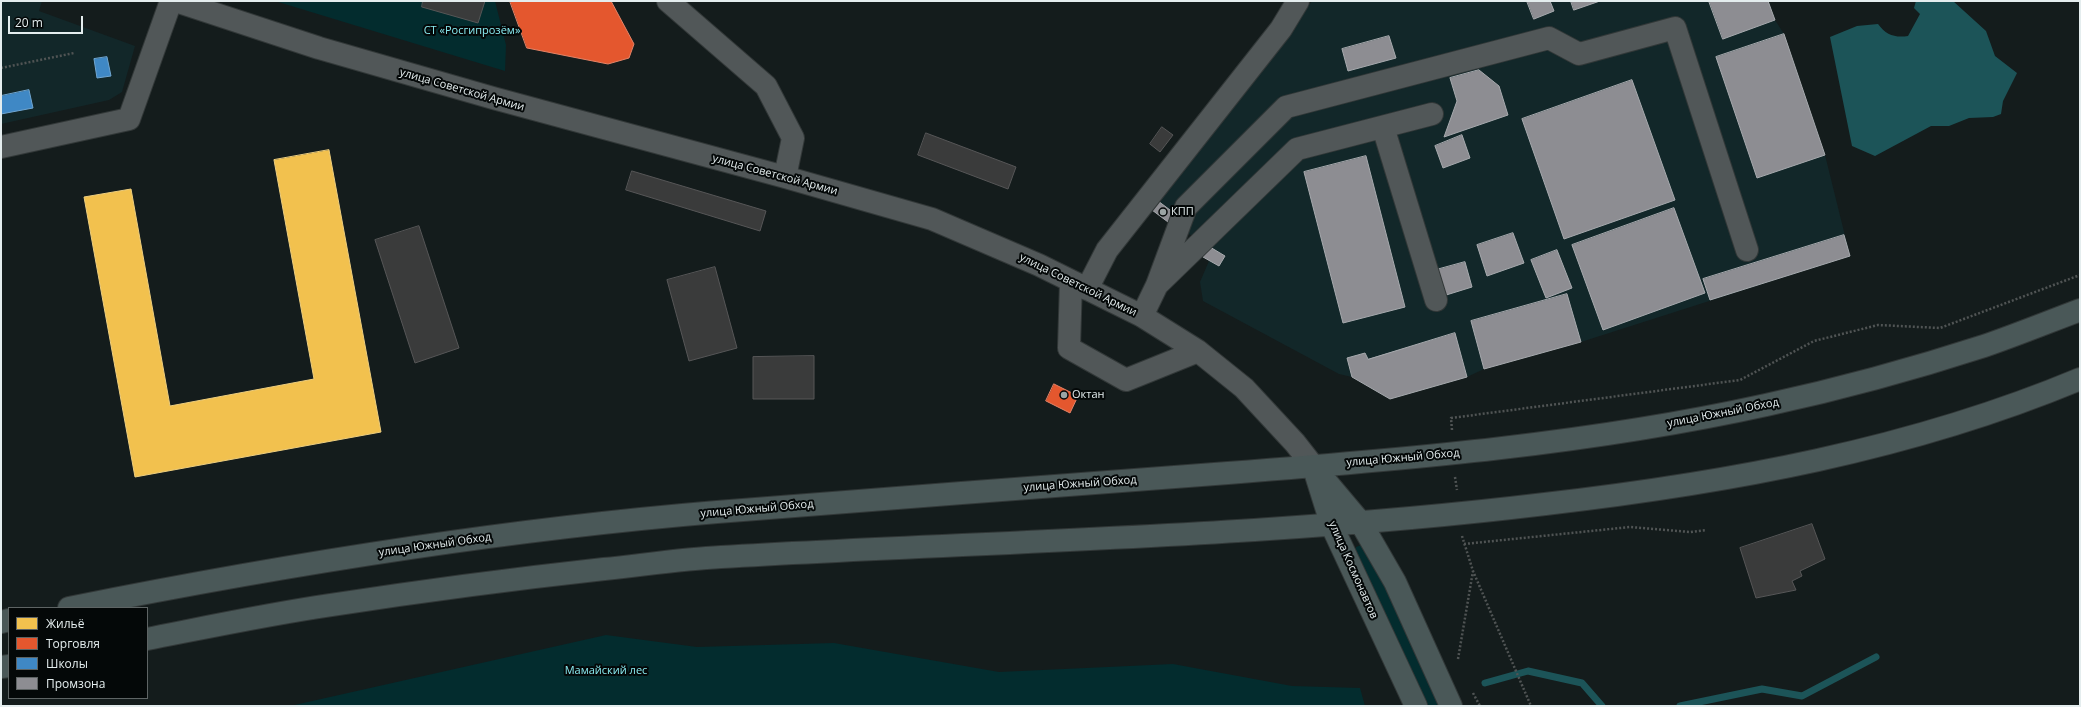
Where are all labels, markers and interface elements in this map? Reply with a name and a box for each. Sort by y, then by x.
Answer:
scale bar [10,8,85,34]
text: 20 m [15,14,43,31]
park label: СТ «Росгипрозём» [424,24,520,38]
street label: улица Советской Армии [398,66,526,114]
street label: улица Советской Армии [711,152,839,198]
place label: КПП [1171,205,1194,219]
marker: КПП [1158,207,1168,217]
street label: улица Советской Армии [1017,251,1139,319]
place label: Октан [1072,388,1104,402]
marker: Октан [1059,390,1069,400]
street label: улица Южный Обход [1666,396,1780,430]
street label: улица Южный Обход [1346,446,1460,470]
street label: улица Южный Обход [1023,473,1137,495]
street label: улица Южный Обход [700,497,814,521]
street label: улица Космонавтов [1326,519,1380,621]
street label: улица Южный Обход [378,531,492,559]
legend [8,607,148,699]
text: Жильё [46,615,84,632]
text: Торговля [46,635,100,652]
text: Школы [46,655,88,672]
park label: Мамайский лес [565,664,647,678]
text: Промзона [46,675,105,692]

